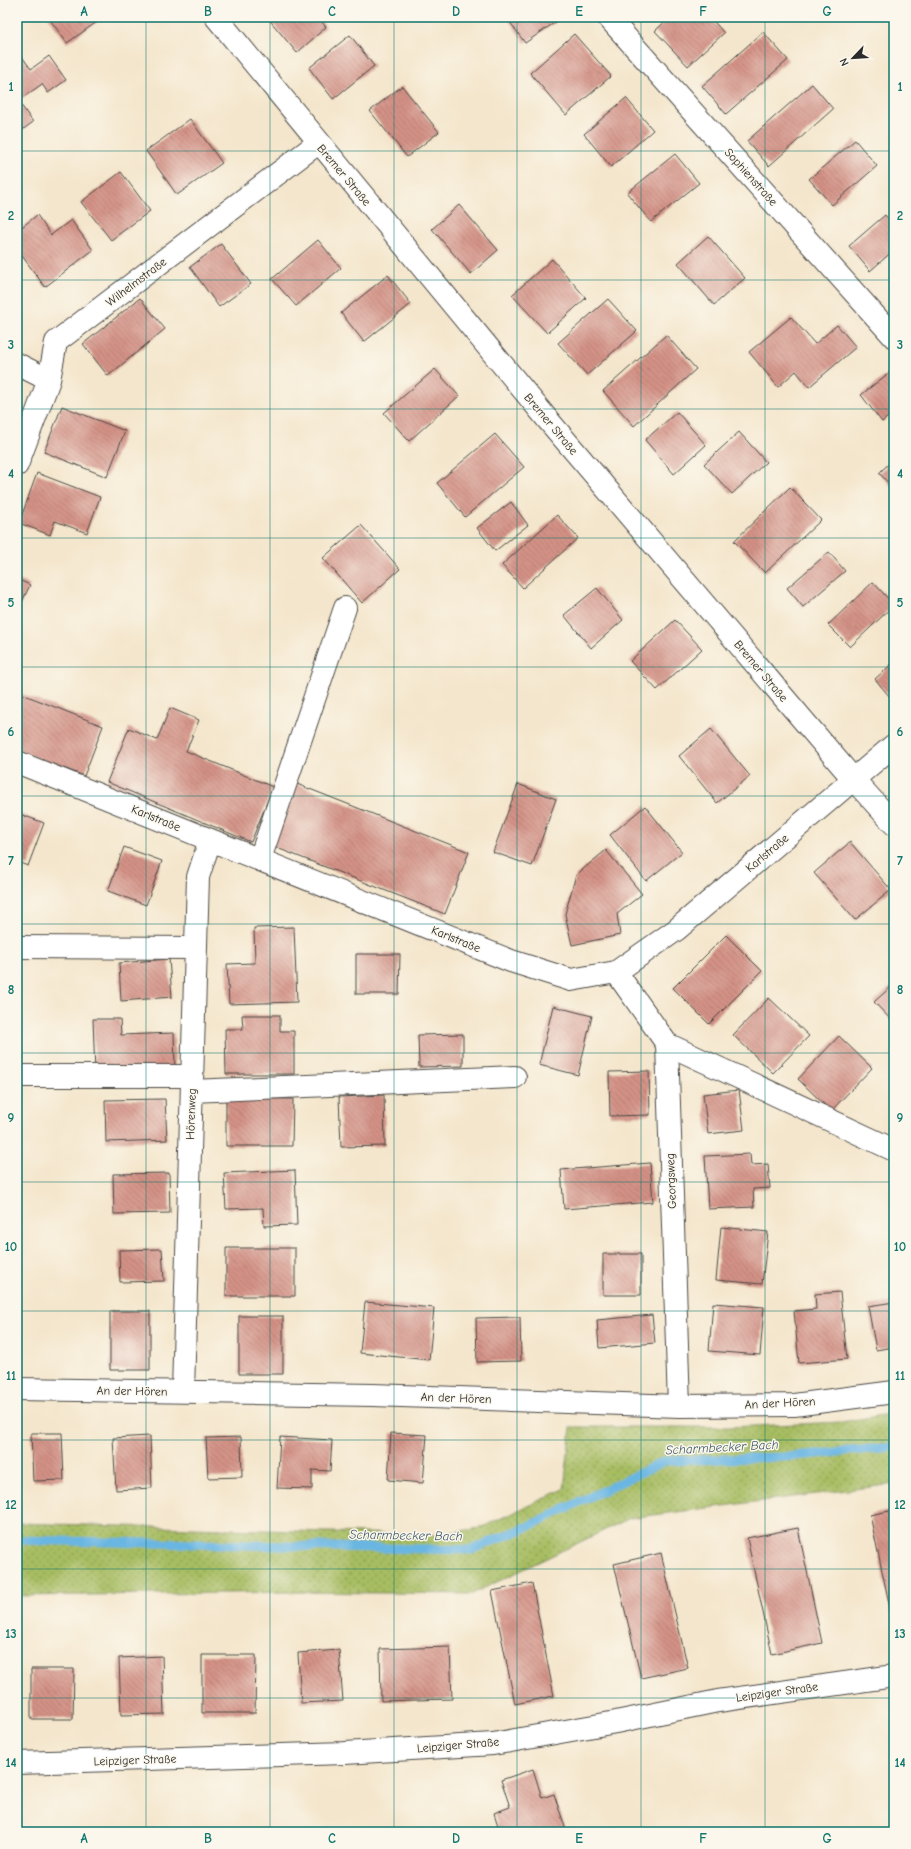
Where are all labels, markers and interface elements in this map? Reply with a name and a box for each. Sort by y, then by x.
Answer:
text: A [80,4,88,19]
text: B [204,4,212,19]
text: C [328,4,336,19]
text: D [452,4,460,19]
text: E [575,4,583,19]
text: F [699,4,707,19]
text: G [822,4,832,19]
north arrow [833,38,873,78]
text: N [837,56,852,68]
text: 1 [8,79,14,94]
text: 1 [897,79,903,94]
street label: Bremer Straße [314,141,374,209]
street label: Sophienstraße [722,145,780,209]
text: 2 [8,208,14,223]
text: 2 [897,208,903,223]
street label: Wilhelmstraße [103,255,169,309]
text: 3 [8,337,14,352]
text: 3 [897,337,903,352]
street label: Bremer Straße [521,390,581,458]
text: 4 [8,466,14,481]
text: 4 [897,466,903,481]
text: 5 [8,595,15,610]
text: 5 [897,595,904,610]
street label: Bremer Straße [731,637,791,705]
text: 6 [8,724,15,739]
text: 6 [897,724,904,739]
street label: Karlstraße [129,802,183,834]
street label: Karlstraße [743,831,791,875]
text: 7 [8,853,14,868]
text: 7 [897,853,903,868]
street label: Karlstraße [429,923,483,955]
text: 8 [8,982,14,997]
text: 8 [897,982,903,997]
street label: Hörenweg [183,1088,199,1140]
text: 9 [8,1110,15,1125]
text: 9 [897,1110,904,1125]
street label: Georgsweg [663,1153,679,1209]
text: 10 [5,1239,17,1254]
text: 10 [894,1239,906,1254]
text: 11 [6,1368,16,1383]
text: 11 [895,1368,905,1383]
street label: An der Hören [96,1383,168,1399]
street label: An der Hören [420,1390,492,1406]
street label: An der Hören [744,1394,816,1412]
water label: Scharmbecker Bach [665,1437,779,1457]
text: 12 [5,1497,17,1512]
text: 12 [894,1497,906,1512]
water label: Scharmbecker Bach [349,1527,463,1543]
text: 13 [5,1626,17,1641]
text: 13 [894,1626,906,1641]
street label: Leipziger Straße [735,1679,819,1705]
street label: Leipziger Straße [416,1734,500,1756]
street label: Leipziger Straße [93,1752,177,1768]
text: 14 [5,1755,17,1770]
text: 14 [894,1755,906,1770]
text: A [80,1831,88,1846]
text: B [204,1831,212,1846]
text: C [328,1831,336,1846]
text: D [452,1831,460,1846]
text: E [575,1831,583,1846]
text: F [699,1831,707,1846]
text: G [822,1831,832,1846]

